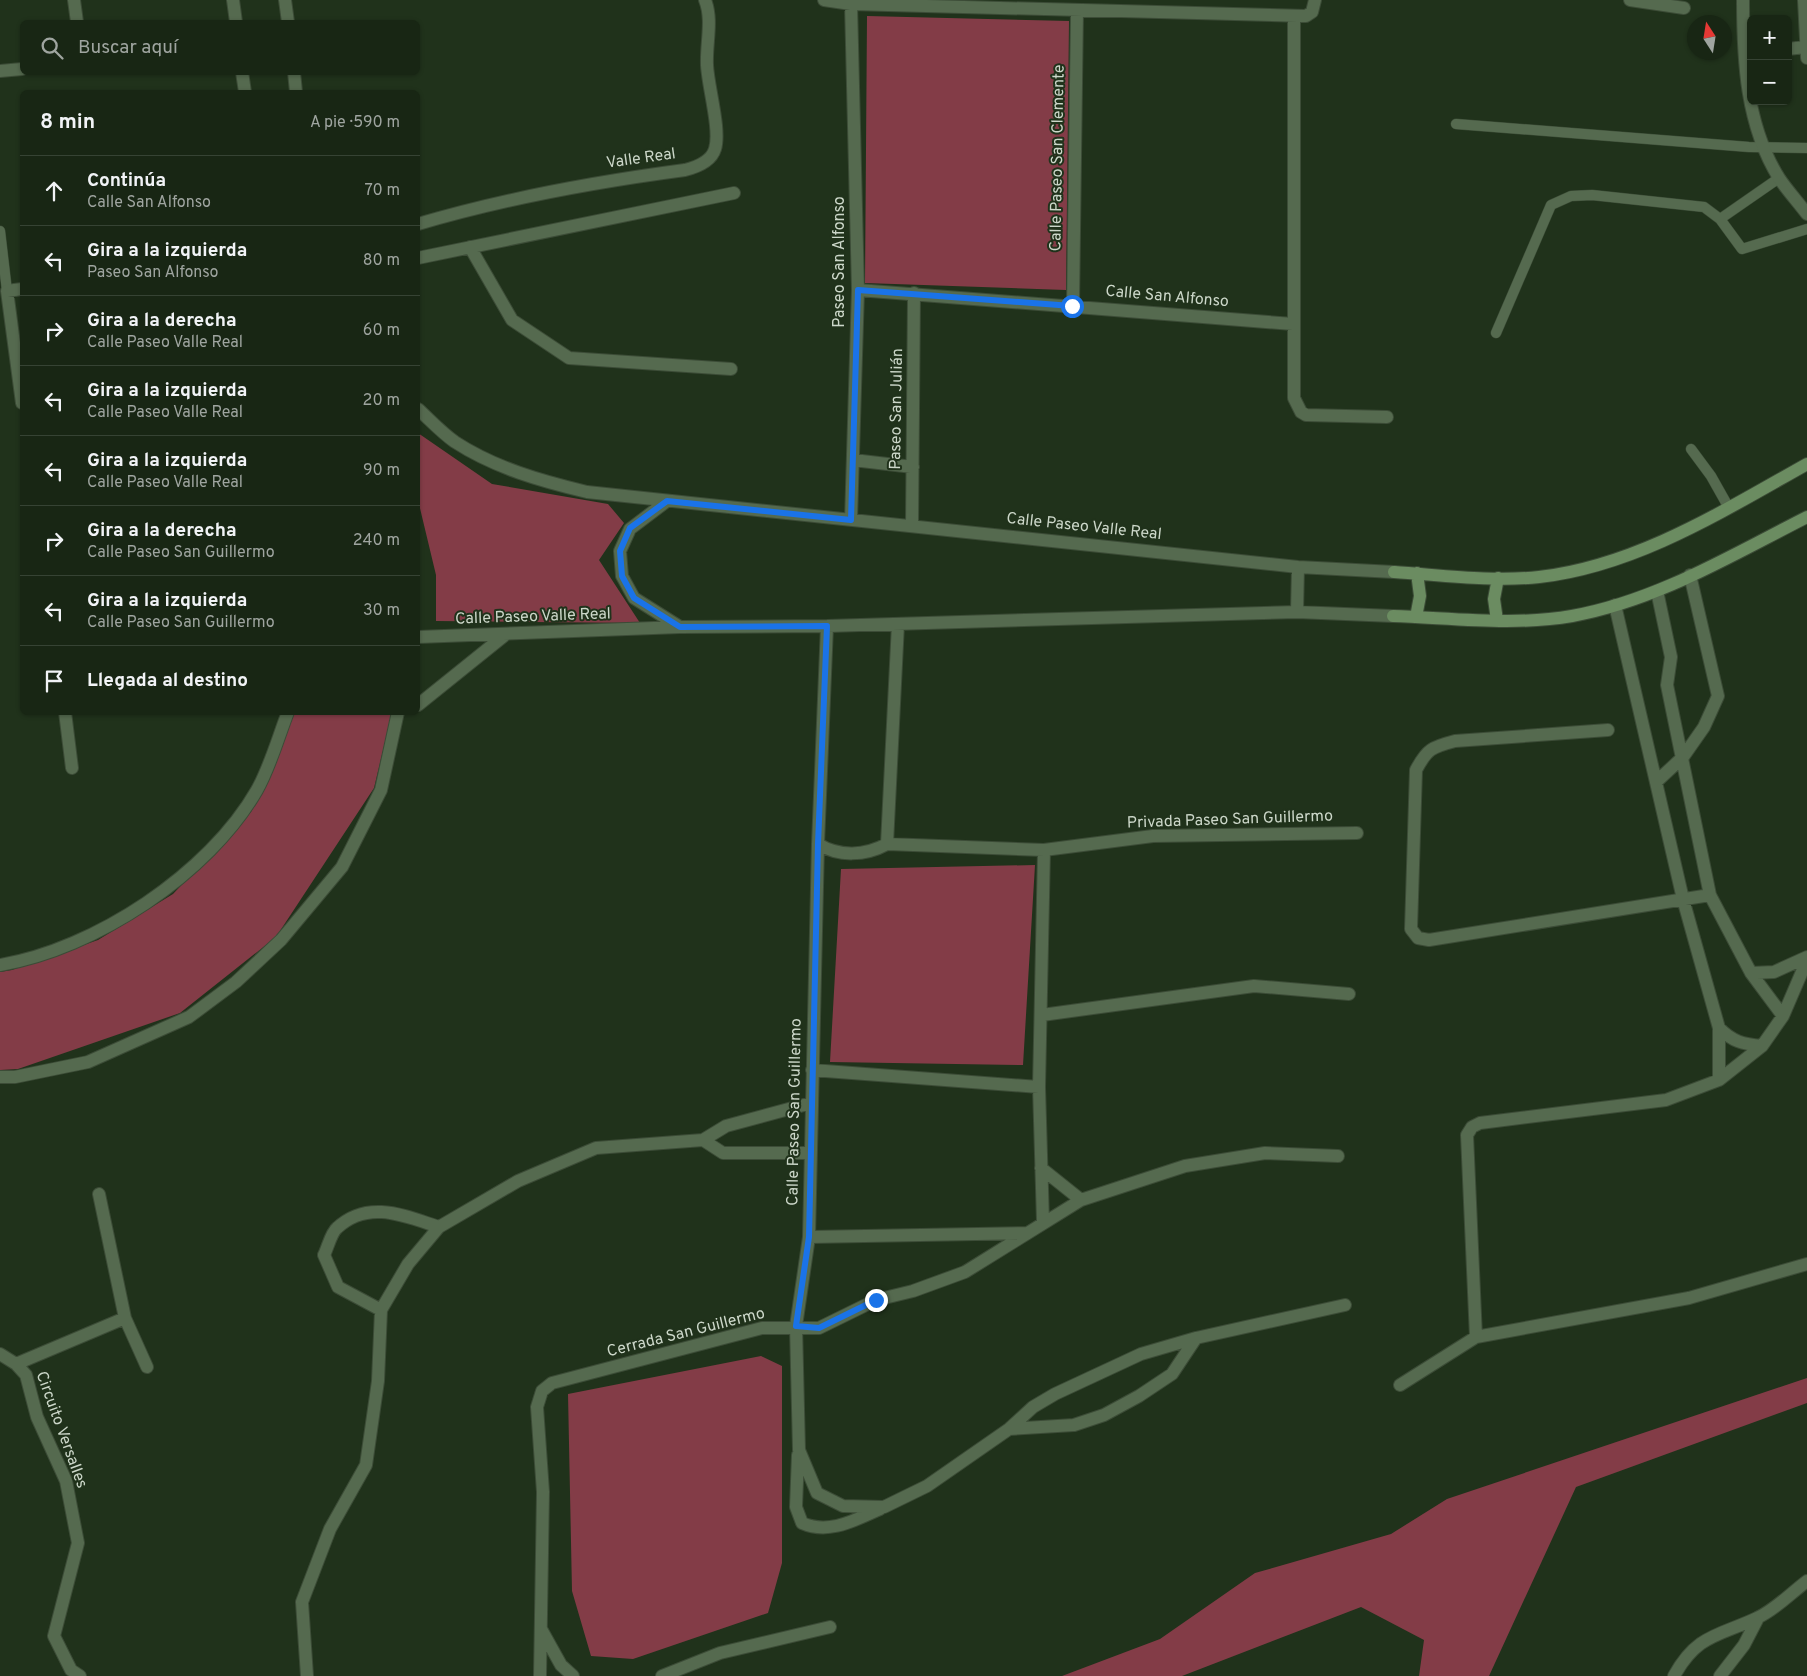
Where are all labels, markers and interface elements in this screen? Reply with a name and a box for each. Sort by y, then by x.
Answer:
north arrow [1687,15,1732,60]
map controls [1747,15,1792,105]
button: + [1747,15,1792,60]
search box [20,20,420,75]
icon: search [38,34,66,62]
text: Buscar aquí [78,36,178,60]
button: − [1747,60,1792,105]
street label: Calle Paseo San Clemente [1046,64,1070,252]
text: 8 min [40,109,95,136]
text: A pie · 590 m [310,113,400,133]
street label: Valle Real [605,144,677,174]
text: Continúa [87,169,166,193]
icon: ahead [40,177,68,205]
text: 70 m [365,181,400,201]
text: Calle San Alfonso [87,193,211,213]
street label: Paseo San Alfonso [830,196,850,328]
text: Gira a la izquierda [87,239,247,263]
icon: left [40,247,68,275]
text: 80 m [363,251,400,271]
text: Paseo San Alfonso [87,263,219,283]
street label: Calle San Alfonso [1104,282,1230,312]
route start [1061,295,1084,318]
text: Gira a la derecha [87,309,237,333]
icon: right [40,317,68,345]
text: 60 m [363,321,400,341]
text: Calle Paseo Valle Real [87,333,243,353]
street label: Paseo San Julián [886,348,908,470]
text: Gira a la izquierda [87,379,247,403]
icon: left [40,387,68,415]
text: 20 m [363,391,400,411]
text: Calle Paseo Valle Real [87,403,243,423]
text: Gira a la izquierda [87,449,247,473]
icon: left [40,457,68,485]
text: 90 m [363,461,400,481]
text: Calle Paseo Valle Real [87,473,243,493]
street label: Calle Paseo Valle Real [1005,509,1163,545]
text: Gira a la derecha [87,519,237,543]
icon: right [40,527,68,555]
text: 240 m [353,531,400,551]
text: Calle Paseo San Guillermo [87,543,275,563]
text: Gira a la izquierda [87,589,247,613]
icon: left [40,597,68,625]
text: 30 m [363,601,400,621]
street label: Calle Paseo Valle Real [455,604,611,630]
text: Calle Paseo San Guillermo [87,613,275,633]
icon: arrive [40,667,68,695]
text: Llegada al destino [87,669,248,693]
street label: Privada Paseo San Guillermo [1127,806,1333,834]
street label: Calle Paseo San Guillermo [783,1018,807,1206]
route end [865,1289,888,1312]
street label: Cerrada San Guillermo [605,1304,767,1362]
street label: Circuito Versalles [31,1369,91,1491]

